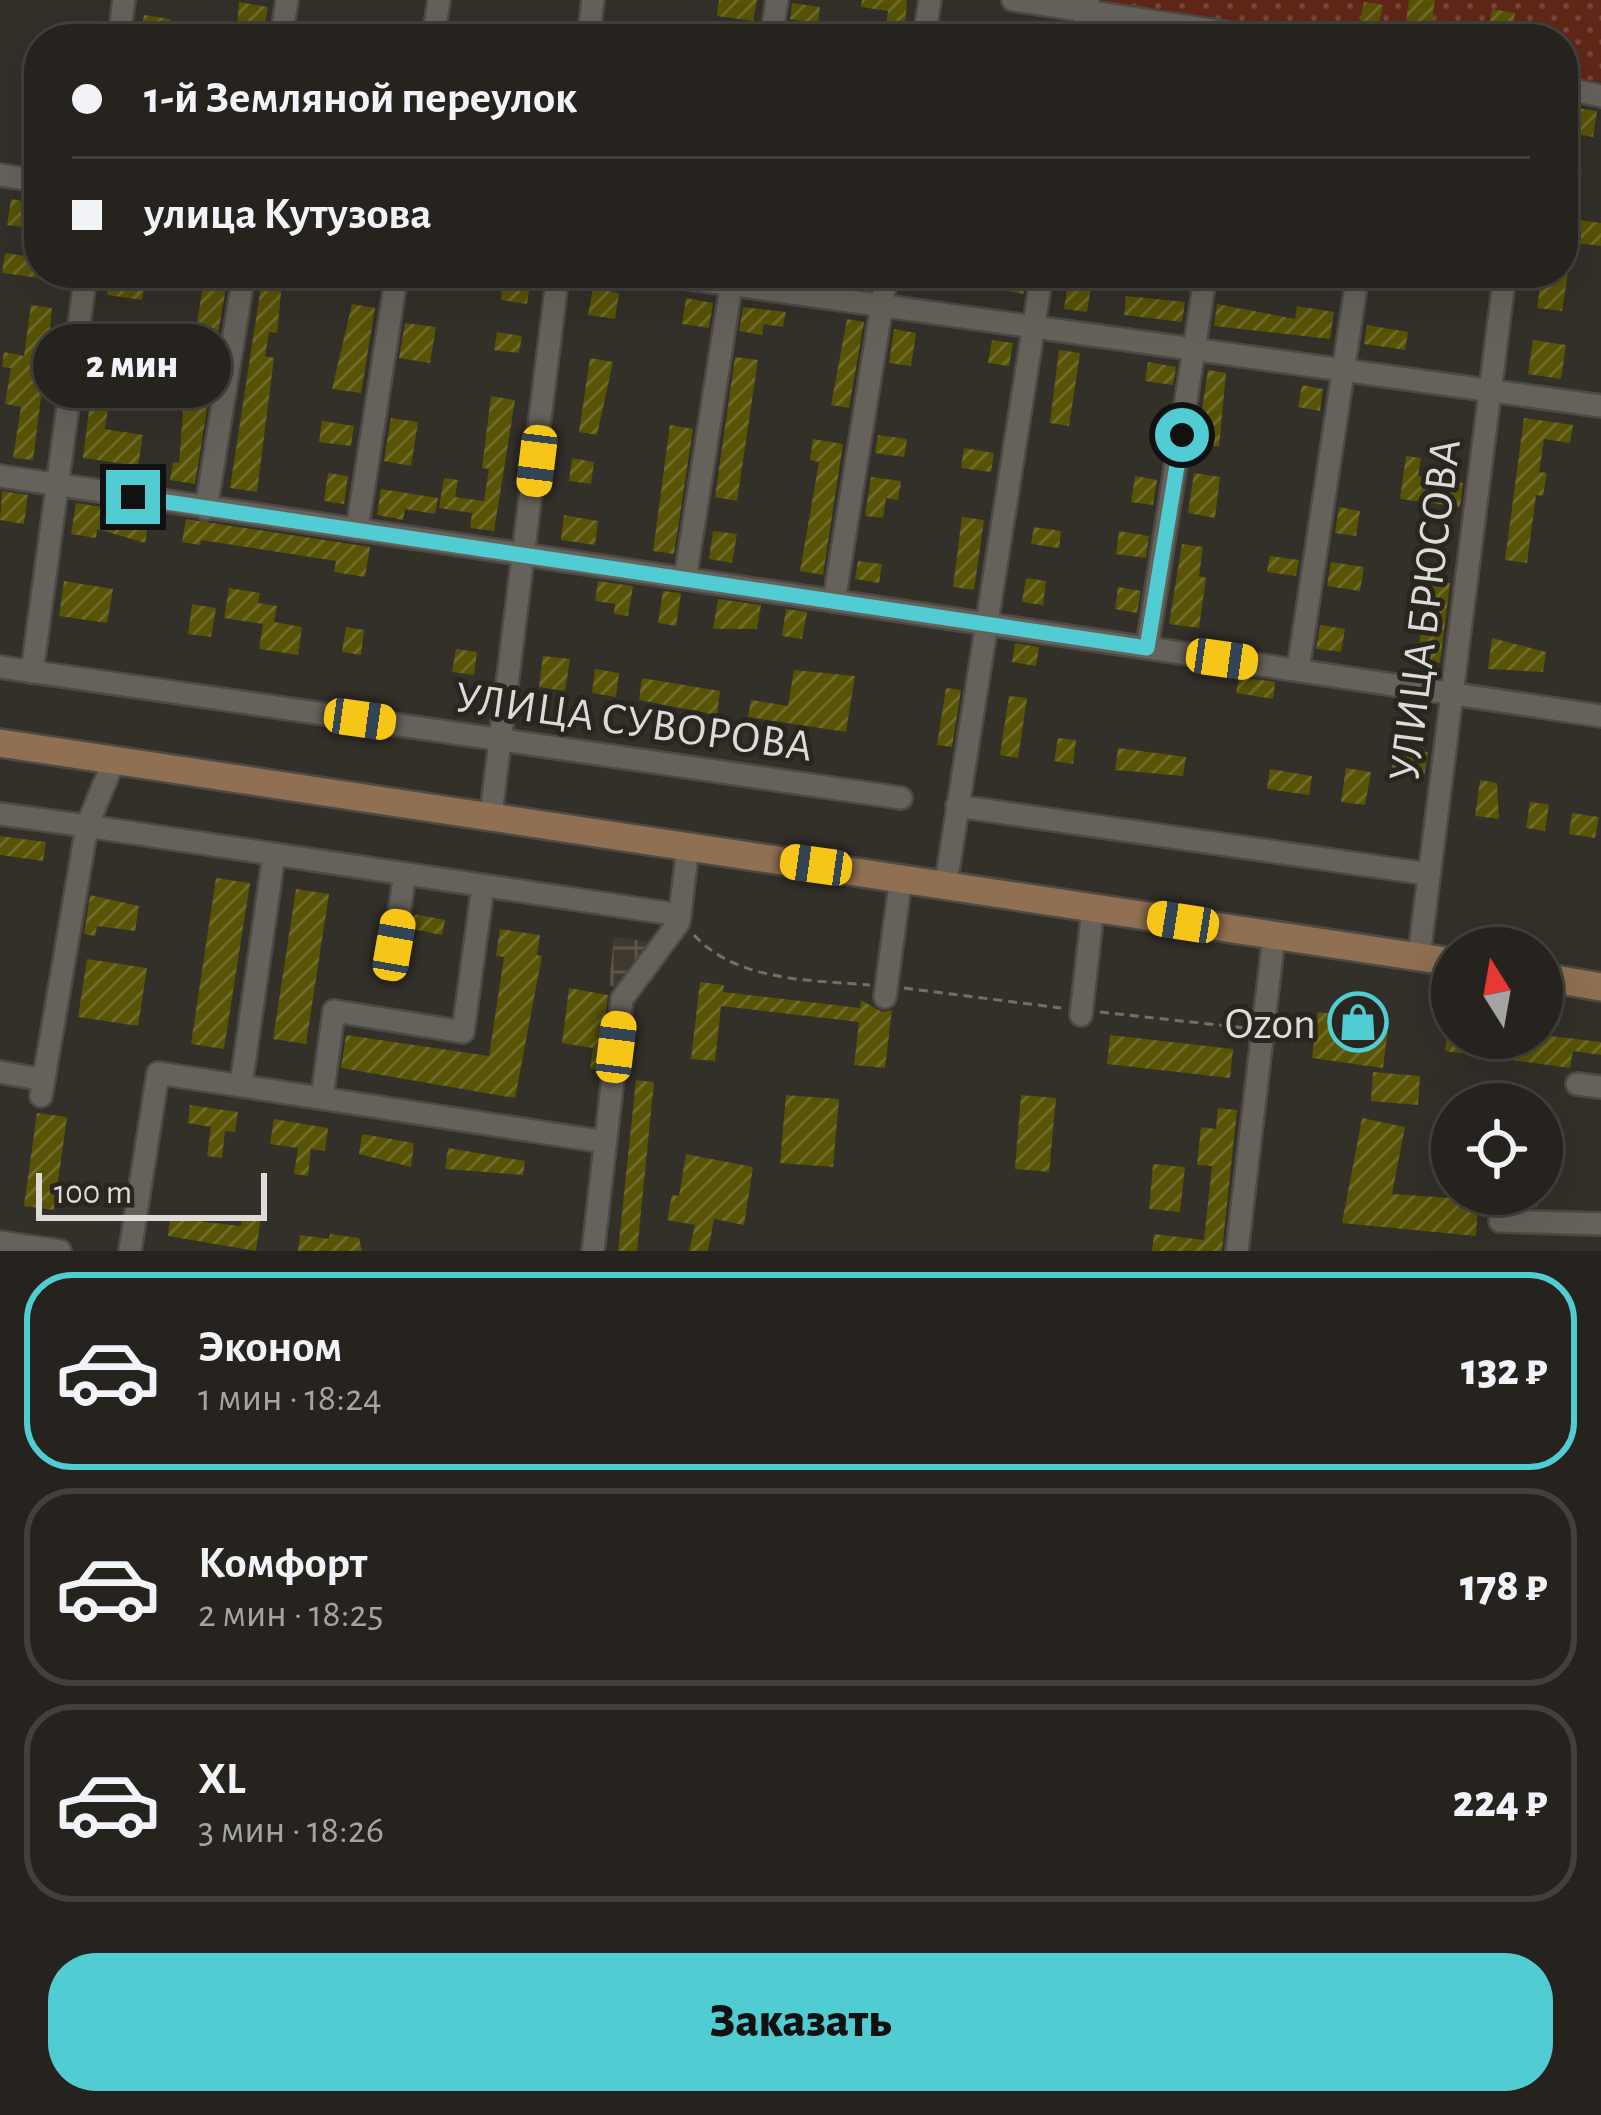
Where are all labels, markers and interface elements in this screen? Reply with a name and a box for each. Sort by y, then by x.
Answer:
text: 1-й Земляной переулок [144,76,577,121]
text: улица Кутузова [144,192,431,237]
callout: 2 мин [34,323,232,407]
text: 2 мин [86,346,178,385]
route start [1155,408,1209,462]
car [515,423,559,499]
street label: УЛИЦА БРЮСОВА [1382,437,1469,784]
route end [106,470,160,524]
car [1184,636,1260,682]
street label: УЛИЦА СУВОРОВА [452,675,815,770]
car [322,696,398,742]
car [778,842,854,888]
car [1145,899,1221,945]
car [370,906,418,984]
north arrow [1431,927,1563,1059]
map controls [1431,927,1563,1215]
shop icon: Ozon [1327,991,1389,1053]
place label: Ozon [1225,1002,1316,1047]
car [594,1009,638,1085]
button: locate [1431,1083,1563,1215]
scale bar [36,1167,267,1220]
text: 100 m [54,1177,132,1210]
icon: car [54,1317,162,1425]
text: Эконом [198,1325,342,1370]
text: 132 ₽ [1461,1348,1547,1393]
text: 1 мин · 18:24 [198,1379,382,1418]
icon: car [54,1533,162,1641]
text: Комфорт [198,1541,367,1586]
text: 178 ₽ [1460,1564,1547,1609]
text: 2 мин · 18:25 [198,1595,384,1634]
icon: car [54,1749,162,1857]
text: XL [198,1757,246,1802]
text: 224 ₽ [1453,1780,1547,1825]
text: 3 мин · 18:26 [198,1811,384,1850]
button: Заказать [48,1953,1553,2091]

